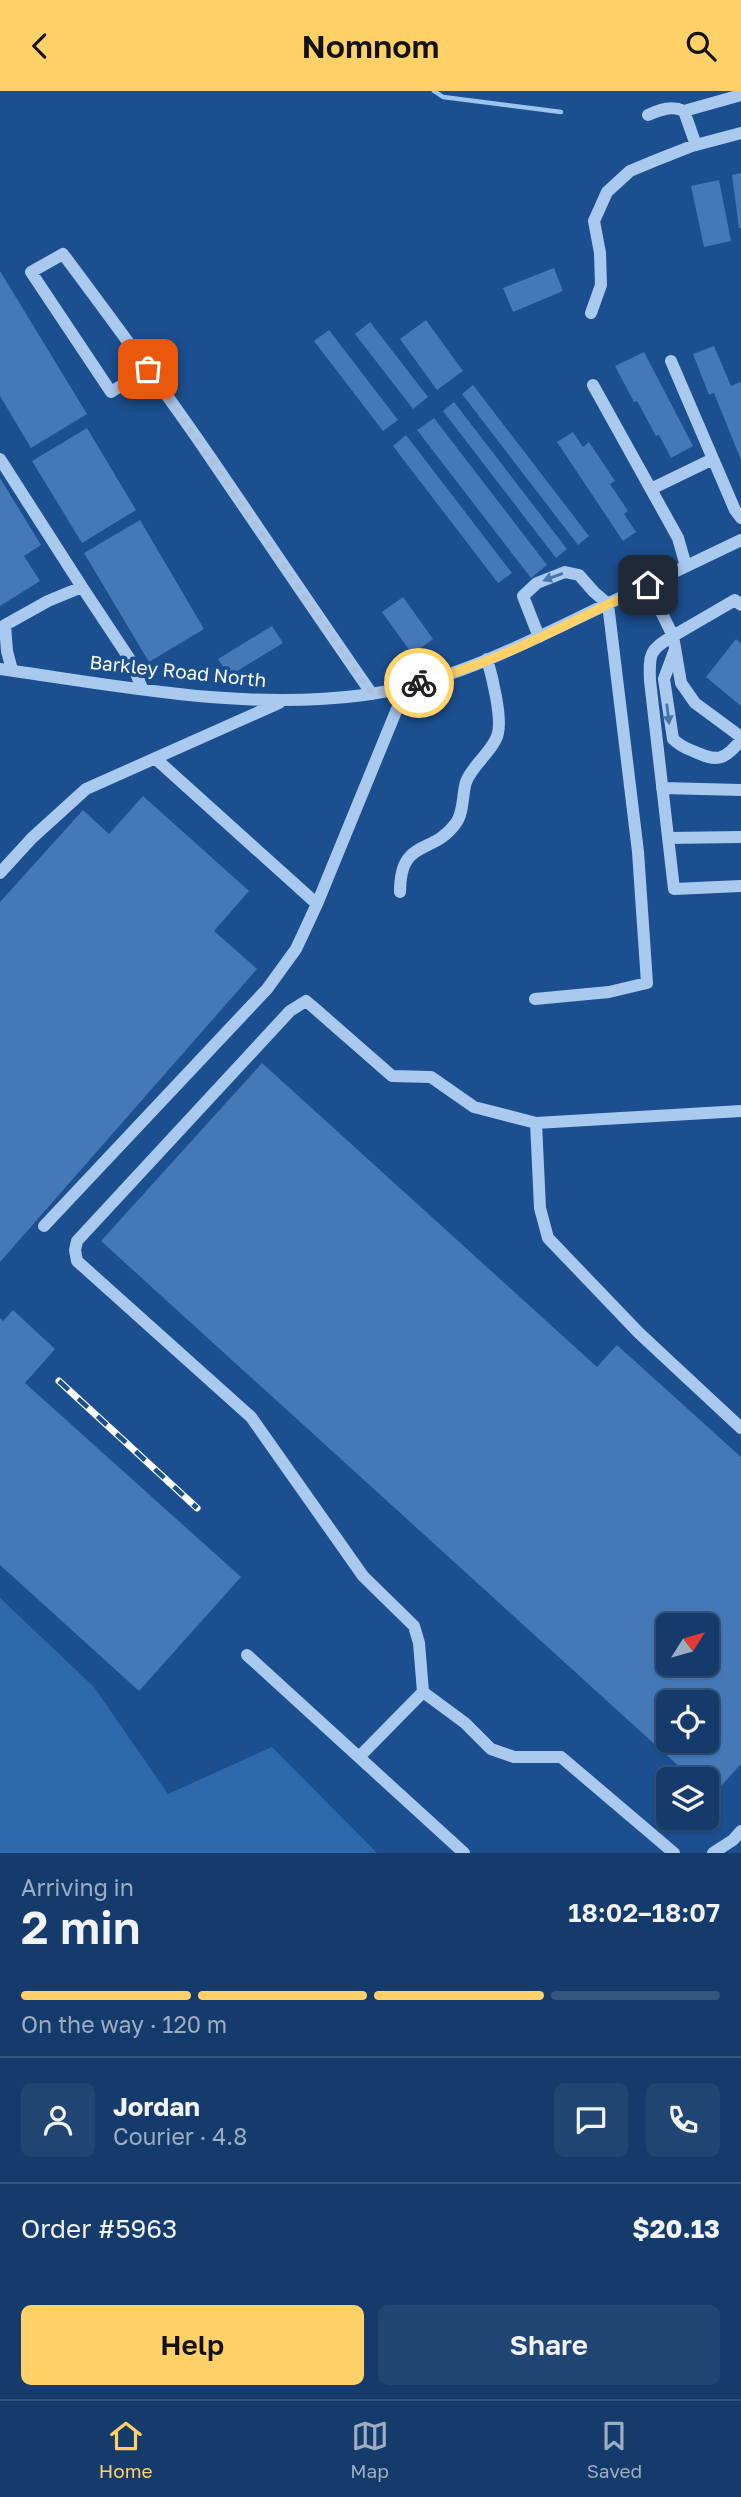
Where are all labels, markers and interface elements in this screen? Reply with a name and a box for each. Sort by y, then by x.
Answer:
icon: back [21,27,59,65]
text: Nomnom [301,27,440,65]
icon: search [682,27,720,65]
pin [118,339,178,399]
icon: bag [129,350,167,388]
pin [618,555,678,615]
icon: home [629,566,667,604]
one-way arrow [543,571,564,582]
courier [384,648,454,718]
street label: Barkley Road North [88,650,268,691]
icon: bike [400,664,438,702]
one-way arrow [663,704,674,726]
north arrow [656,1613,719,1677]
map controls [656,1613,719,1830]
button: locate [656,1690,719,1753]
button: layers [656,1767,719,1830]
text: Arriving in [21,1873,134,1901]
text: 18:02–18:07 [568,1897,720,1928]
text: 2 min [21,1899,141,1954]
text: On the way · 120 m [21,2010,227,2038]
button: person [21,2083,95,2157]
button: chat [554,2083,628,2157]
button: phone [646,2083,720,2157]
text: Jordan [113,2091,200,2122]
text: Courier · 4.8 [113,2122,247,2150]
text: Order #5963 [21,2213,177,2244]
text: $20.13 [632,2213,720,2244]
button: Help [21,2305,364,2385]
button: Share [378,2305,720,2385]
tab: Home [99,2417,153,2482]
tab: Map [350,2417,389,2482]
tab: Saved [587,2417,642,2482]

